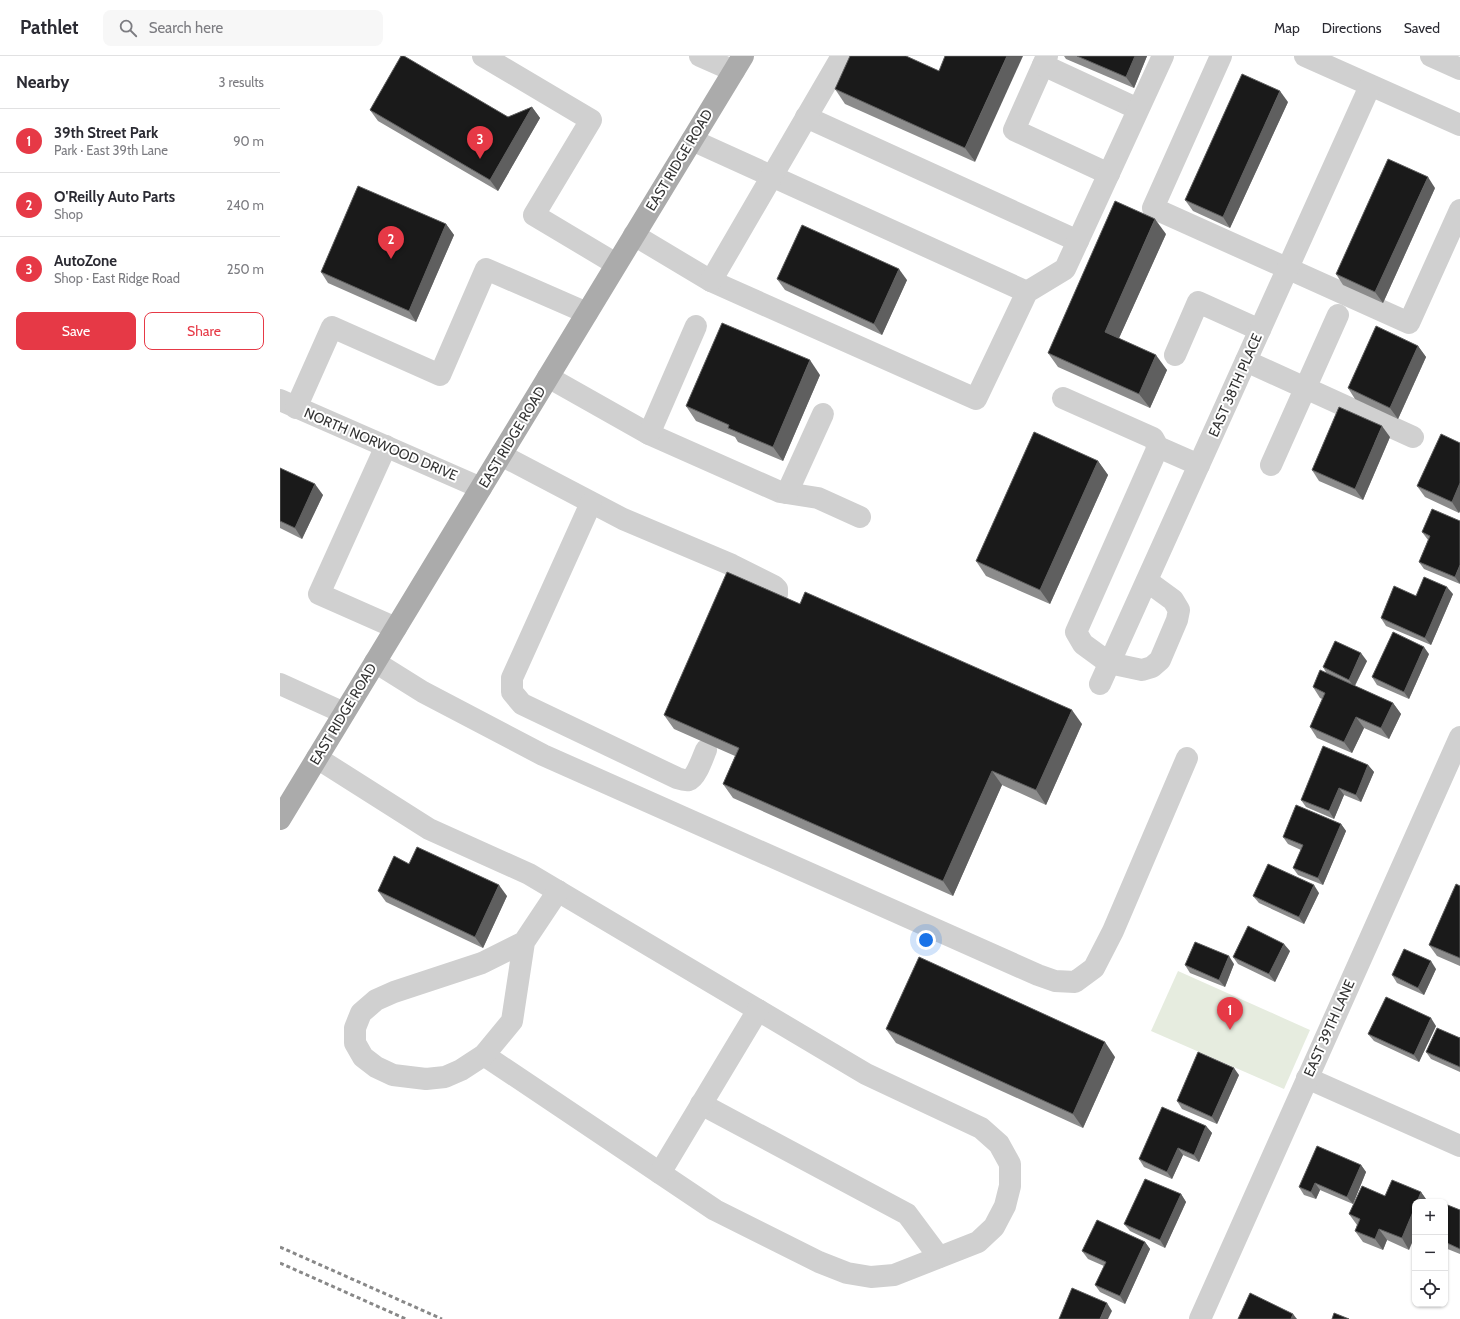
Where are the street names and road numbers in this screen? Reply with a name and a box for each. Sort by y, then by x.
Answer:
street label: EAST RIDGE ROAD [642,106,716,214]
street label: EAST 38TH PLACE [1204,330,1266,440]
street label: EAST RIDGE ROAD [475,383,549,491]
street label: NORTH NORWOOD DRIVE [302,403,461,485]
street label: EAST RIDGE ROAD [306,660,380,768]
street label: EAST 39TH LANE [1300,976,1359,1079]

